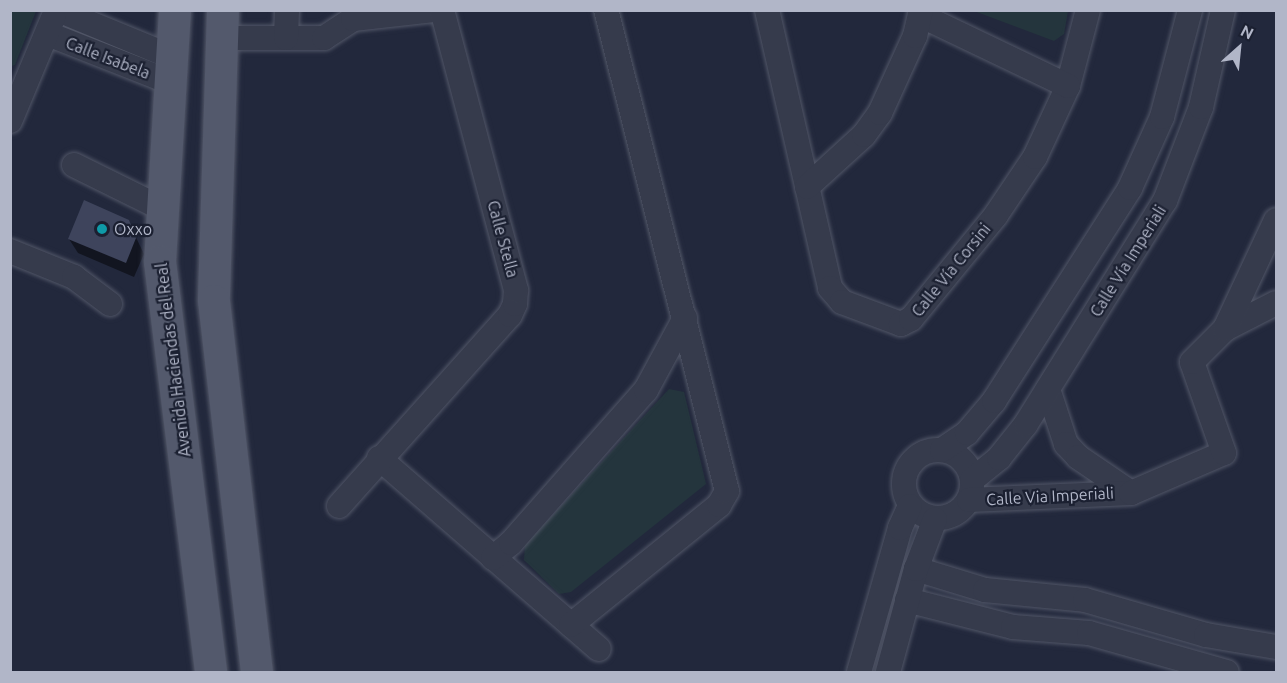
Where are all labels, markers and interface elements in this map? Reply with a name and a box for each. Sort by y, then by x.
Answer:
north arrow [1209,18,1269,78]
text: N [1238,21,1257,43]
street label: Calle Isabela [63,33,153,83]
street label: Calle Stella [483,198,523,280]
street label: Calle Vía Imperiali [1086,202,1170,320]
place label: Oxxo [114,219,152,239]
street label: Calle Vía Corsini [908,219,994,321]
marker: Oxxo [95,222,109,236]
street label: Avenida Haciendas del Real [152,262,194,458]
street label: Calle Via Imperiali [986,483,1114,509]

